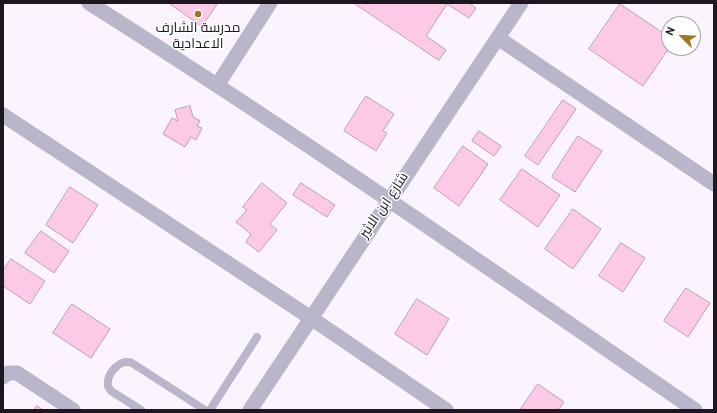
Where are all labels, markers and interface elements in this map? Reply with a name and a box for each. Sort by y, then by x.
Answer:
marker: مدرسة الشارف الاعدادية [193,9,203,19]
north arrow [661,16,701,56]
place label: مدرسة الشارف الاعدادية [155,21,241,54]
text: N [663,25,679,38]
street label: شارع ابن الاثير [357,170,413,242]

